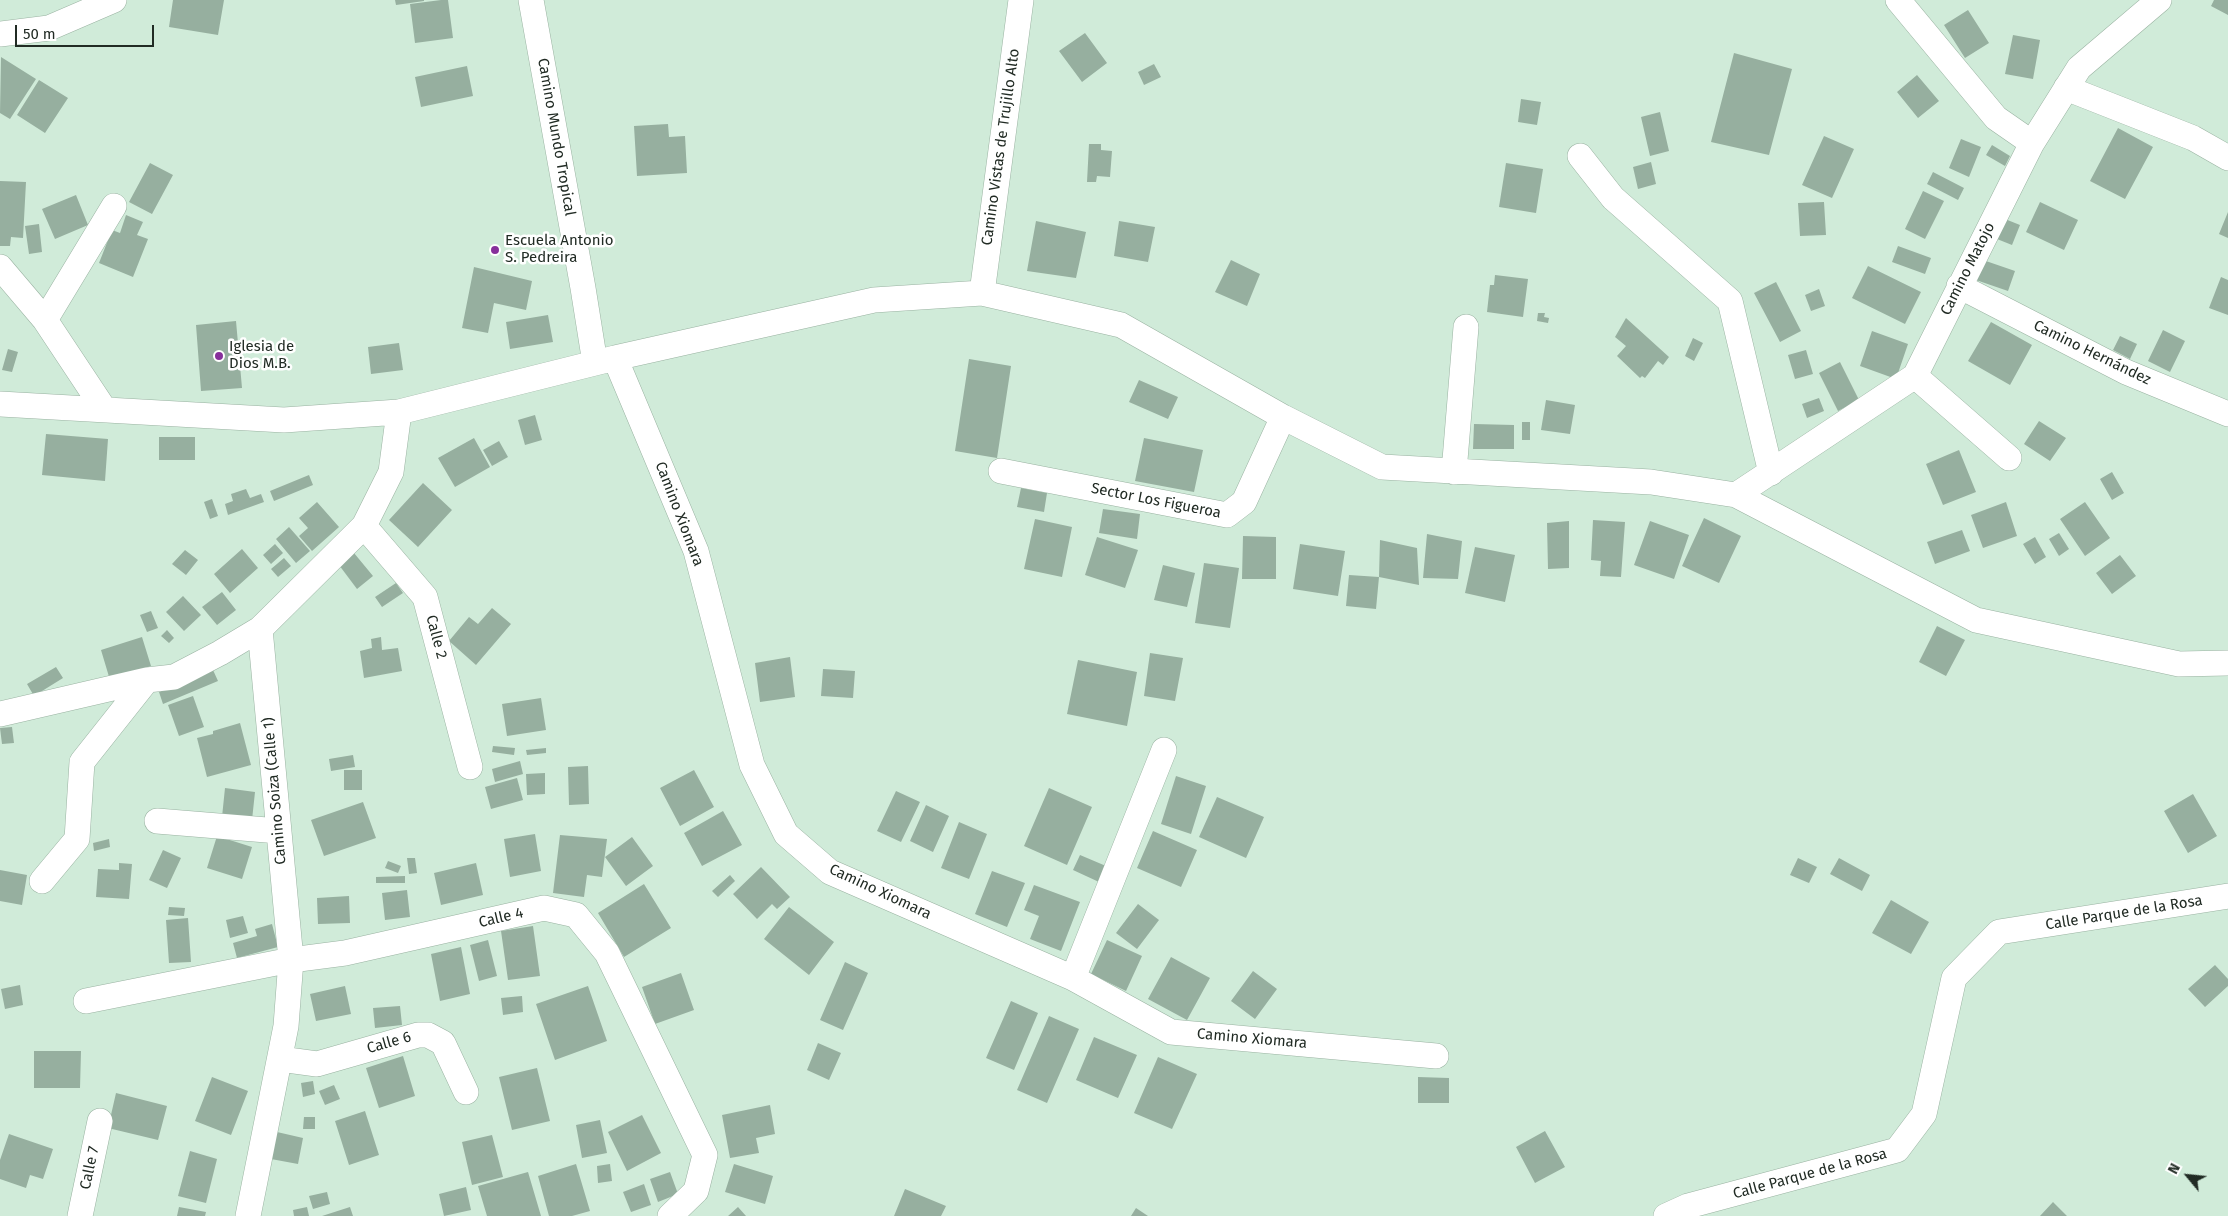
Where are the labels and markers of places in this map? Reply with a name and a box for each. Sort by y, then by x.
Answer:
place label: Escuela Antonio S. Pedreira [505,232,613,267]
marker: Escuela Antonio S. Pedreira [489,244,501,256]
place label: Iglesia de Dios M.B. [229,338,294,373]
marker: Iglesia de Dios M.B. [213,350,225,362]

